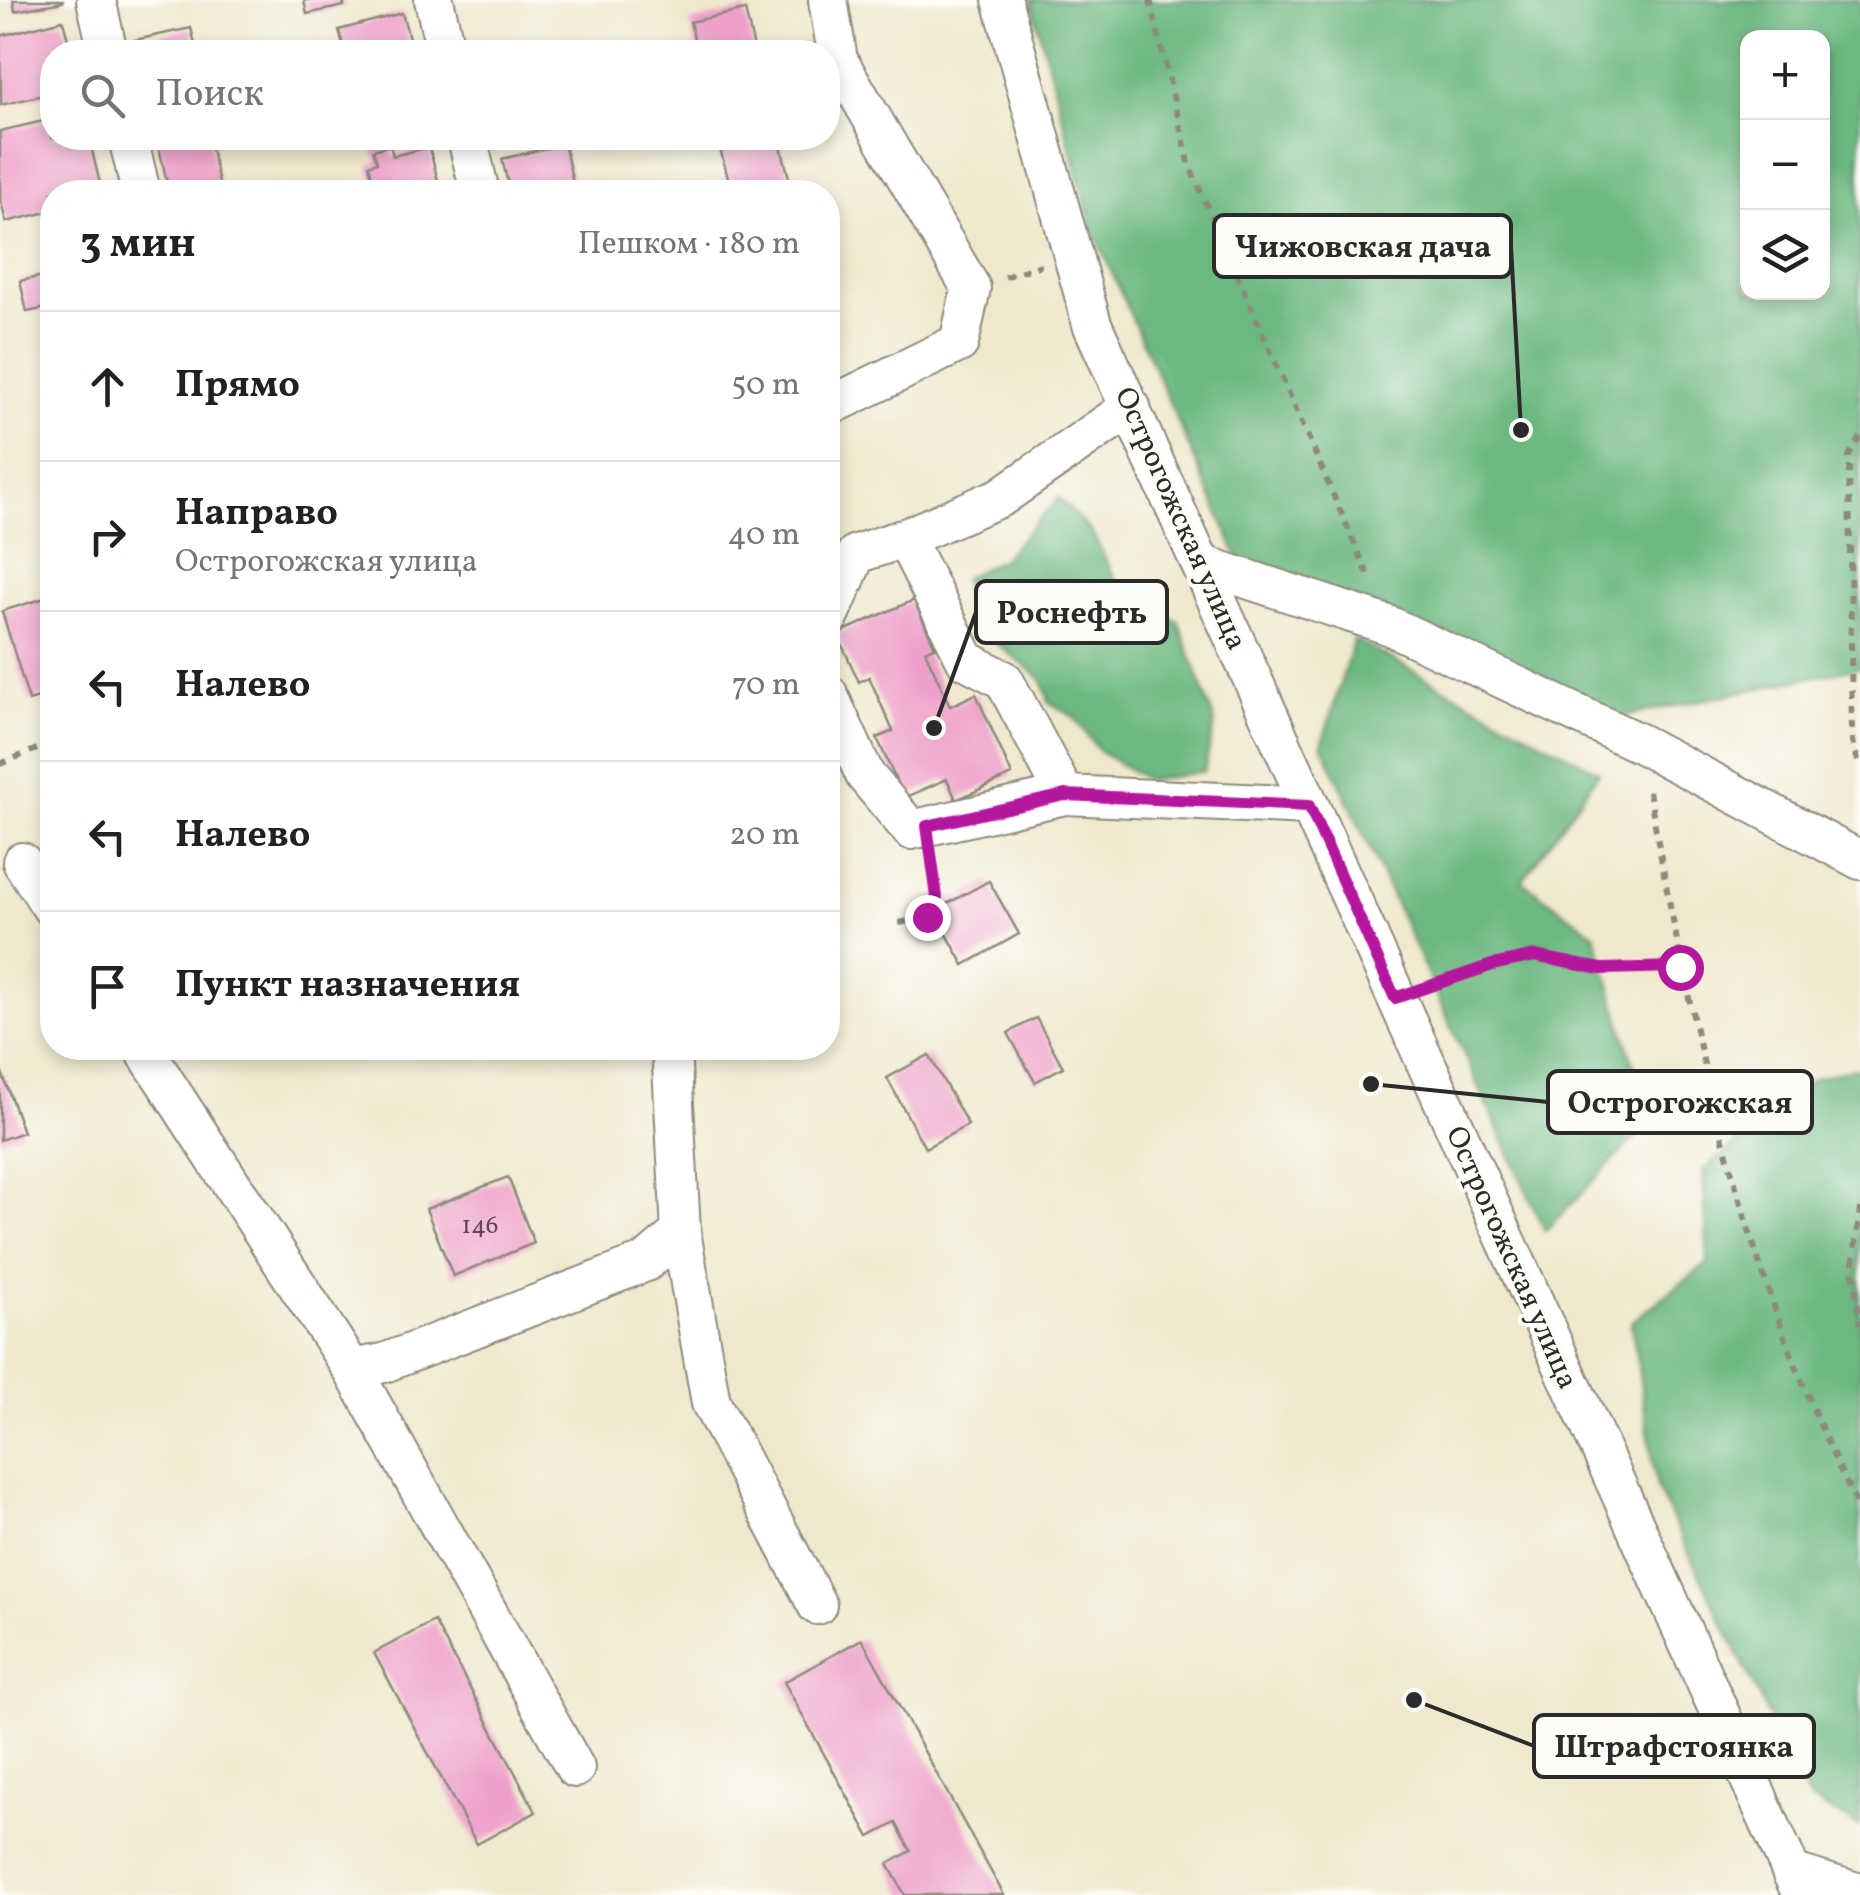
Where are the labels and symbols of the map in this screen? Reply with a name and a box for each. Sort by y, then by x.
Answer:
callout: Чижовская дача [1214,215,1511,277]
text: Чижовская дача [1235,227,1491,271]
street label: Острогожская улица [1103,381,1257,657]
callout: Роснефть [976,581,1167,643]
text: Роснефть [997,593,1147,637]
route end [905,895,951,941]
route start [1658,945,1704,991]
callout: Острогожская [1548,1071,1812,1133]
text: Острогожская [1568,1083,1792,1127]
street label: Острогожская улица [1434,1120,1588,1396]
house number: 146 [461,1209,499,1244]
callout: Штрафстоянка [1534,1715,1814,1777]
text: Штрафстоянка [1554,1727,1794,1771]

